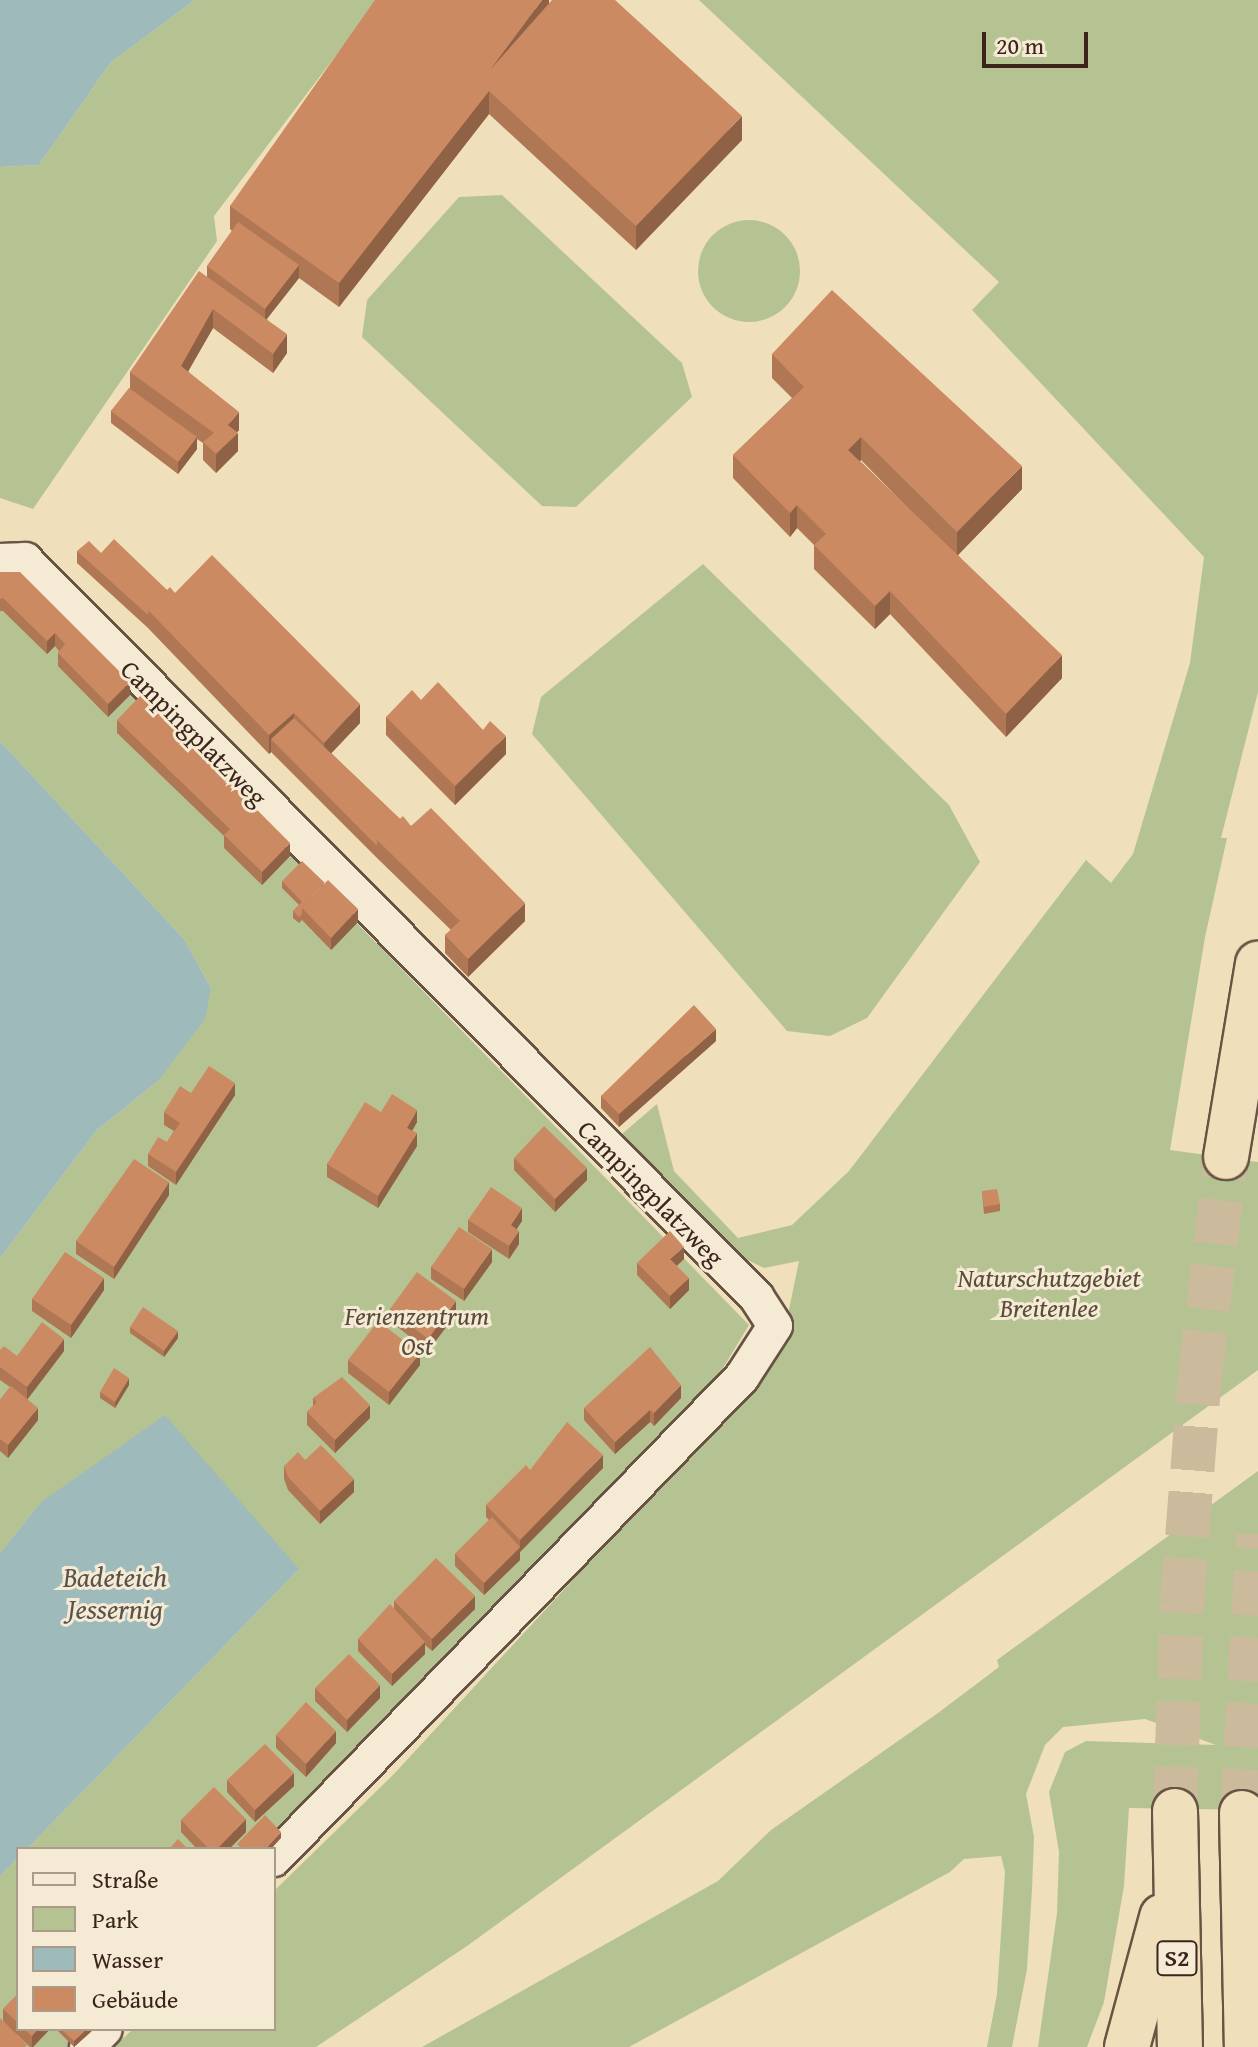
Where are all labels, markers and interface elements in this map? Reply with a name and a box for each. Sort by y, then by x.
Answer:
scale bar [986,16,1092,66]
text: 20 m [996,28,1044,63]
street label: Campingplatzweg [114,653,274,813]
street label: Campingplatzweg [571,1113,731,1273]
park label: Naturschutzgebiet Breitenlee [957,1262,1141,1324]
park label: Ferienzentrum Ost [345,1300,489,1362]
water label: Badeteich Jessernig [63,1560,167,1626]
legend [16,1847,276,2031]
text: Straße [92,1862,159,1897]
text: Park [92,1902,138,1937]
road number: S2 [1155,1938,1199,1978]
text: Wasser [92,1942,163,1977]
text: Gebäude [92,1982,178,2017]

